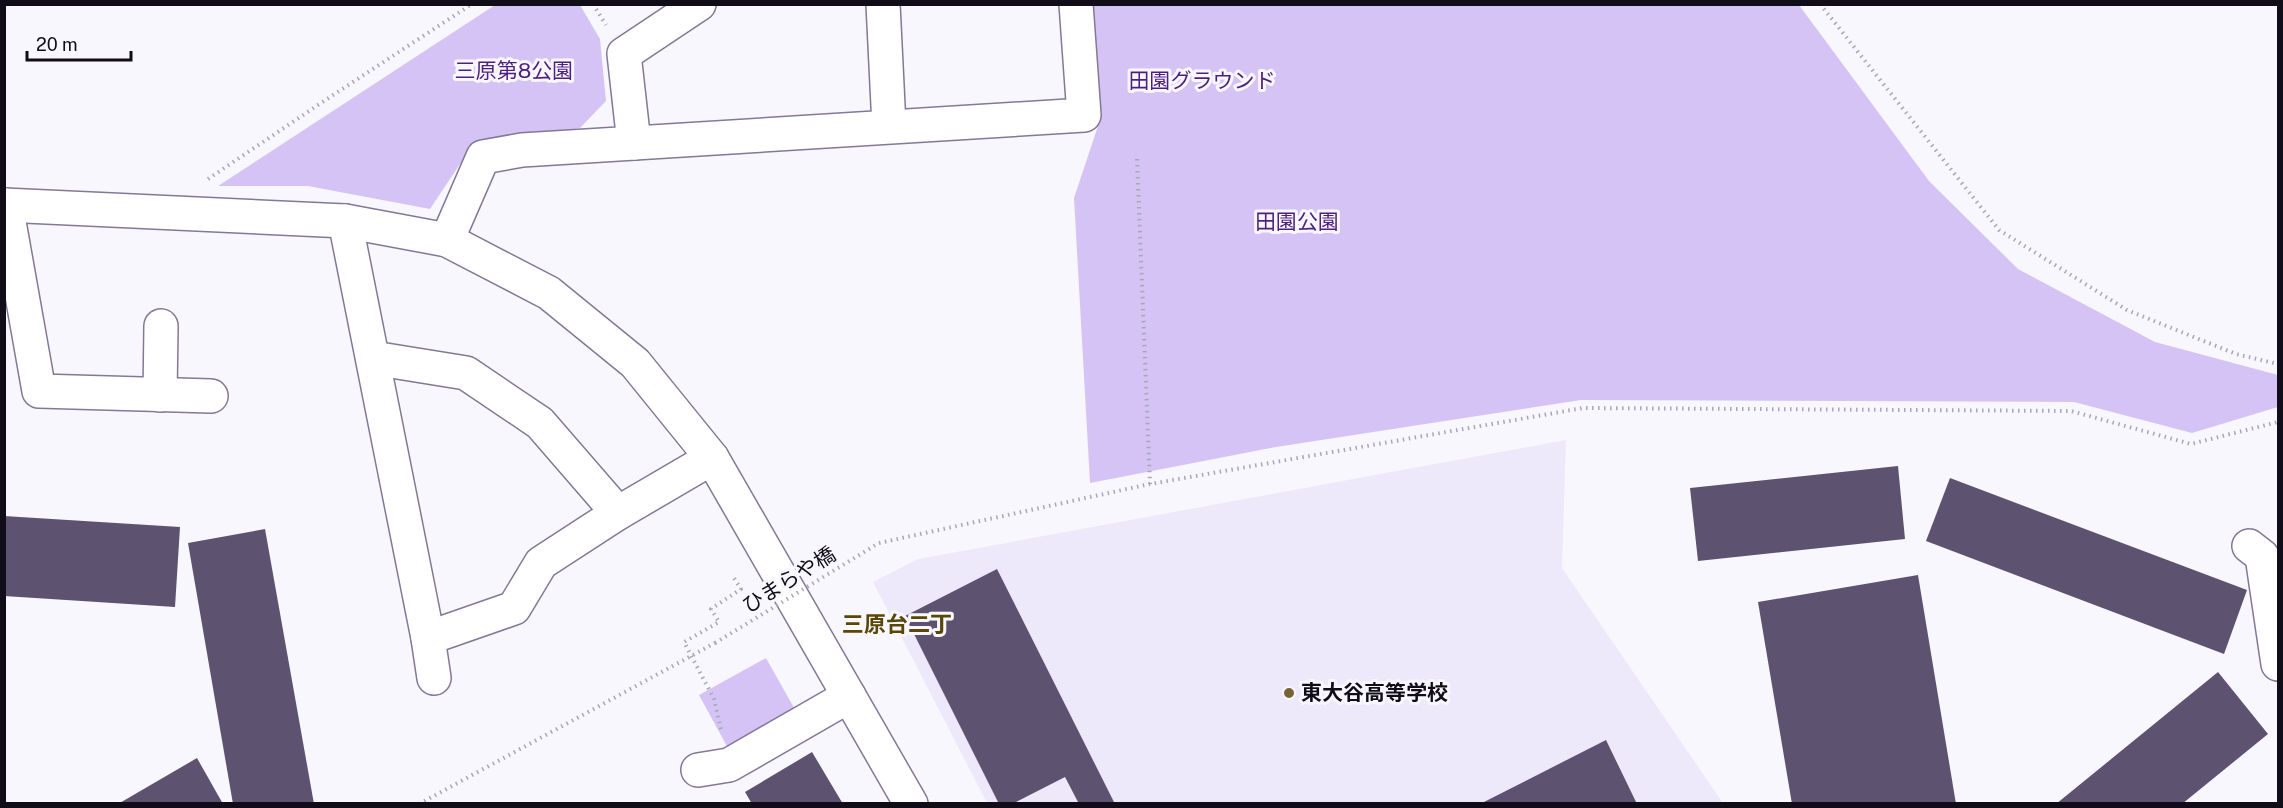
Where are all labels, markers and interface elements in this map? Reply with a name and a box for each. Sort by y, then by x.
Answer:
scale bar [27,24,130,62]
text: 20 m [36,34,78,55]
park label: 三原第8公園 [455,58,573,83]
park label: 田園グラウンド [1129,68,1276,93]
park label: 田園公園 [1255,209,1339,234]
street label: ひまらや橋 [738,541,840,618]
district label: 三原台二丁 [842,611,952,637]
place label: 東大谷高等学校 [1301,680,1448,705]
marker: 東大谷高等学校 [1282,686,1296,700]

